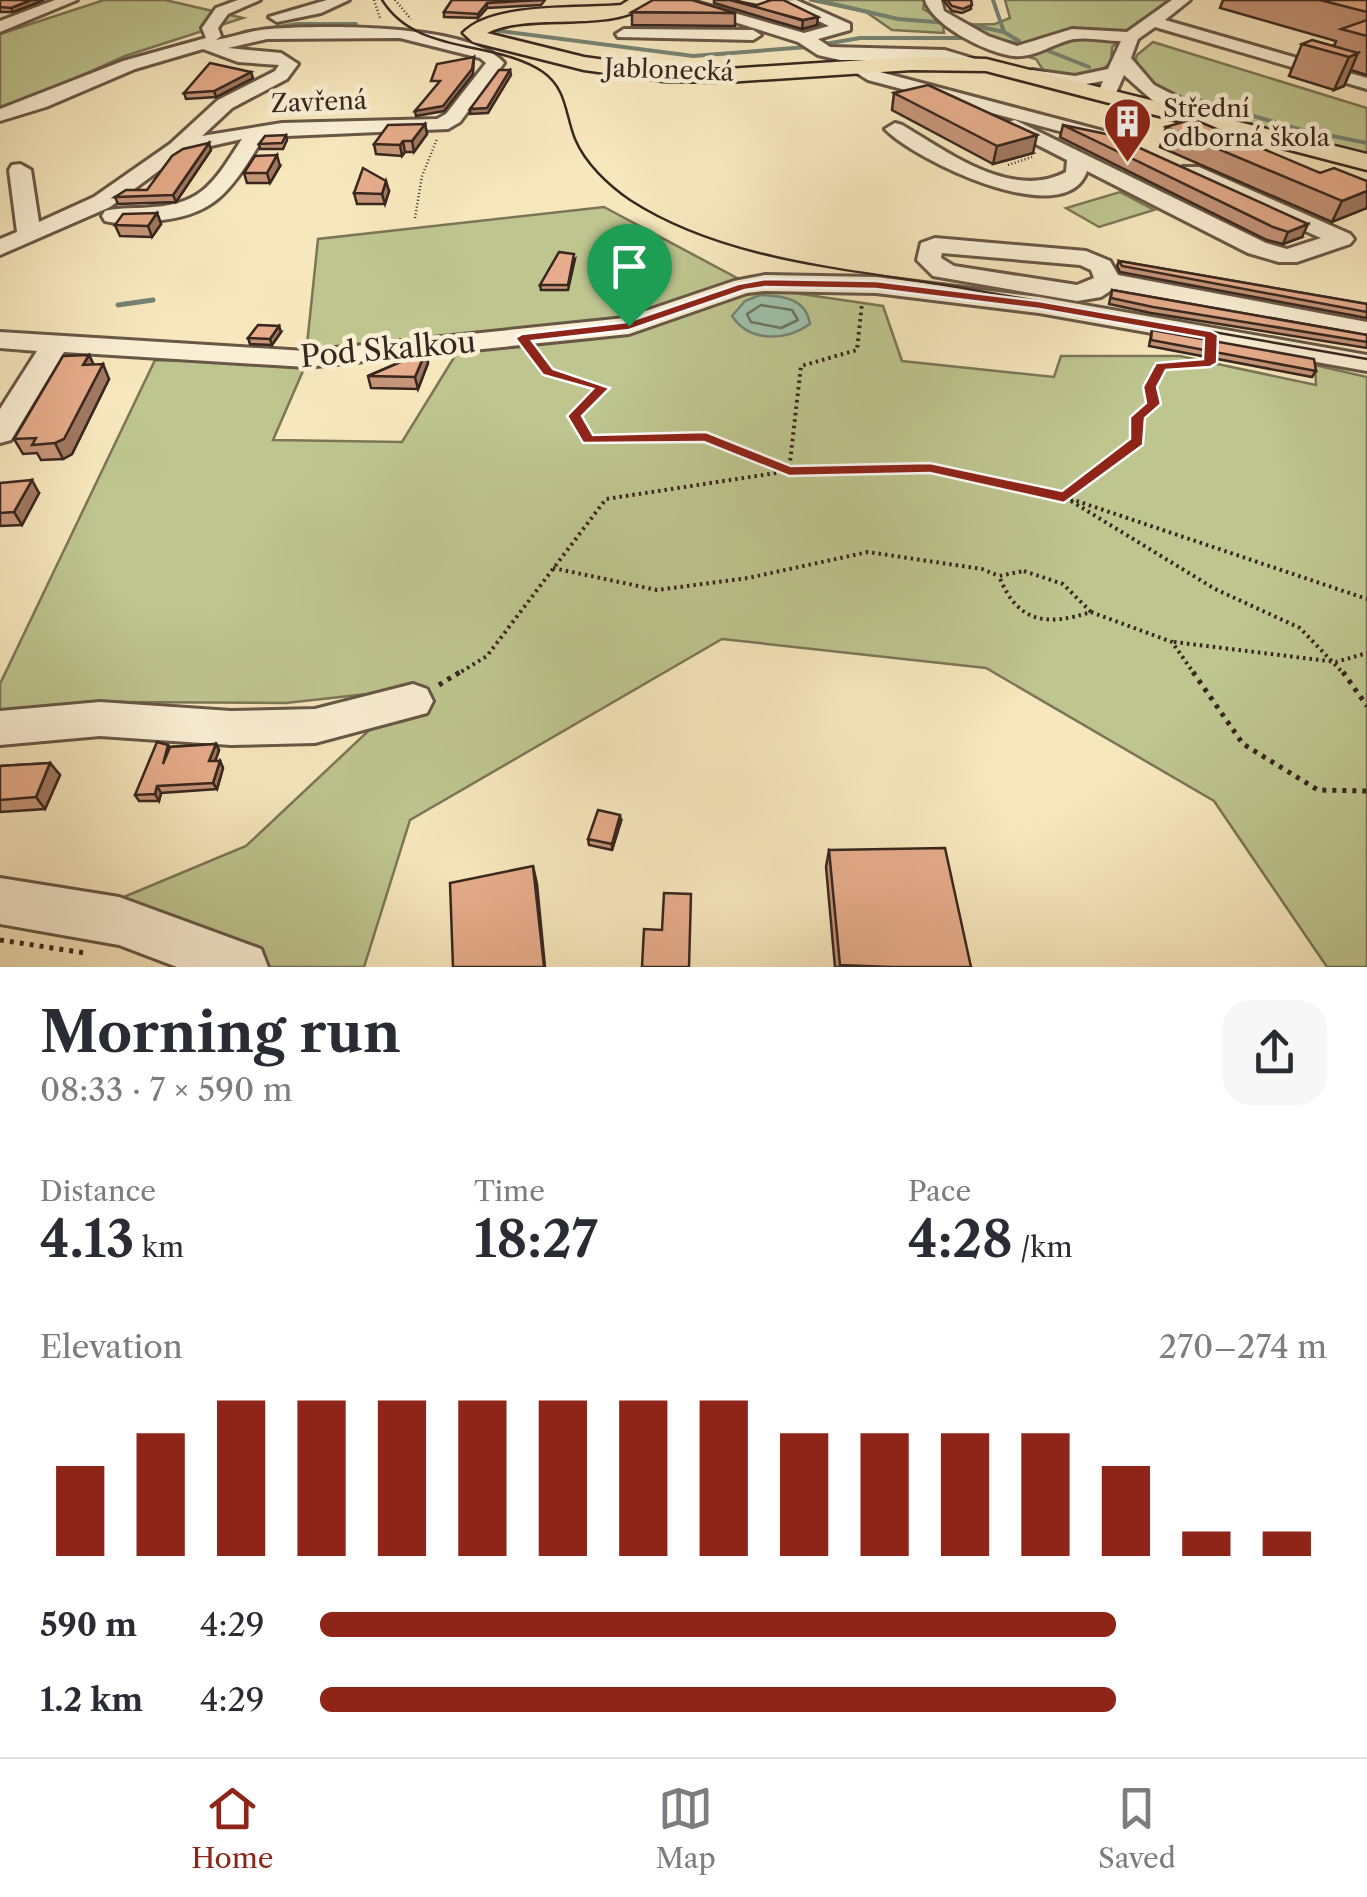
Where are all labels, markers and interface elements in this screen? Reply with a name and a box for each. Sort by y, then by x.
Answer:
street label: Jablonecká [600,52,735,88]
street label: Zavřená [270,85,368,119]
place label: Střední odborná škola [1163,93,1331,153]
building icon: Střední odborná škola [1102,96,1154,164]
pin [587,224,672,327]
icon: arrive [602,239,657,294]
street label: Pod Skalkou [299,323,477,375]
text: Morning run [40,999,401,1066]
button: share [1222,1000,1327,1105]
text: 08:33 · 7 × 590 m [40,1070,293,1109]
text: Distance [40,1174,156,1208]
text: Time [474,1174,545,1208]
text: Pace [908,1174,971,1208]
text: 4.13 [40,1208,134,1270]
text: 18:27 [474,1208,598,1270]
text: 4:28 [908,1208,1013,1270]
text: km [134,1230,184,1264]
text: /km [1013,1230,1073,1264]
text: Elevation [40,1327,183,1366]
text: 270–274 m [1159,1327,1327,1366]
text: 590 m [40,1605,137,1644]
text: 4:29 [200,1605,265,1644]
text: 1.2 km [40,1680,143,1719]
text: 4:29 [200,1680,265,1719]
tab: Home [191,1781,273,1875]
tab: Map [656,1781,716,1875]
tab: Saved [1098,1781,1176,1875]

